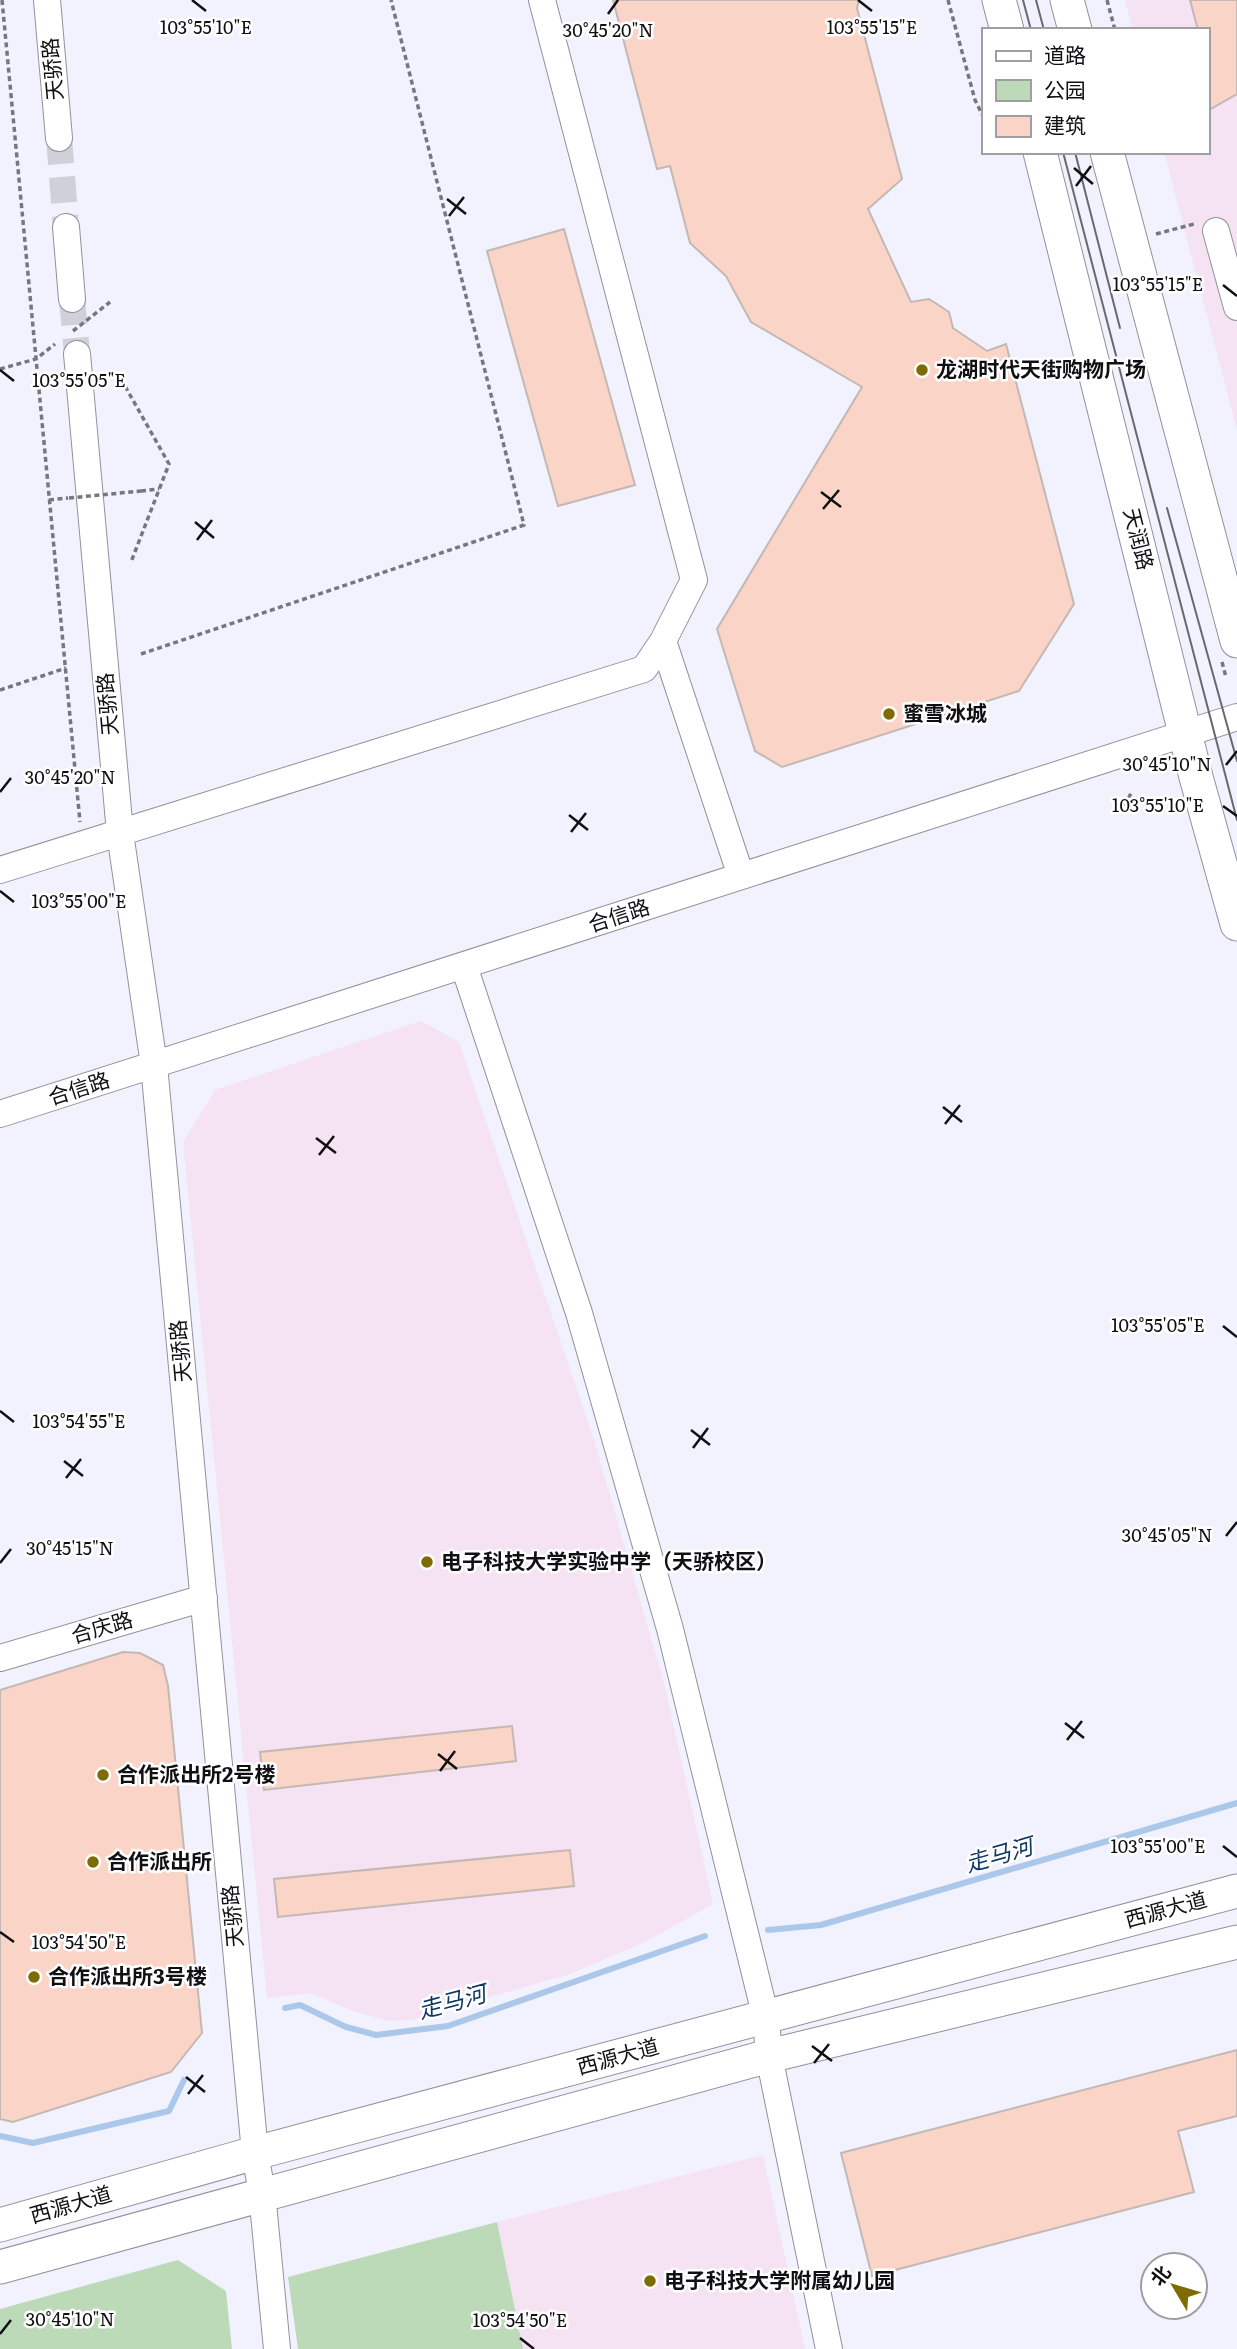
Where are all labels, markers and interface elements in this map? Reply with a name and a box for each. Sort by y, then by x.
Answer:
text: 103°55'10"E [160,13,252,40]
text: 103°55'15"E [827,13,917,40]
text: 30°45'20"N [563,16,653,43]
legend [982,28,1209,154]
street label: 天骄路 [32,36,69,102]
text: 道路 [1044,38,1086,69]
text: 公园 [1044,73,1086,104]
text: 建筑 [1044,108,1086,139]
text: 103°55'15"E [1113,270,1203,297]
place label: 龙湖时代天街购物广场 [936,352,1146,383]
marker: 龙湖时代天街购物广场 [914,362,930,378]
text: 103°55'05"E [32,366,126,393]
street label: 天润路 [1118,504,1163,573]
street label: 天骄路 [87,671,124,737]
place label: 蜜雪冰城 [903,696,987,727]
marker: 蜜雪冰城 [881,706,897,722]
text: 30°45'10"N [1122,750,1212,777]
text: 30°45'20"N [25,763,115,790]
text: 103°55'10"E [1112,791,1204,818]
text: 103°55'00"E [32,887,126,914]
street label: 合信路 [583,889,653,938]
street label: 合信路 [43,1062,113,1111]
text: 103°55'05"E [1111,1311,1205,1338]
street label: 天骄路 [160,1318,197,1384]
text: 103°54'55"E [32,1407,126,1434]
text: 30°45'05"N [1122,1521,1212,1548]
text: 30°45'15"N [26,1534,114,1561]
place label: 电子科技大学实验中学（天骄校区） [441,1544,777,1575]
marker: 电子科技大学实验中学（天骄校区） [419,1554,435,1570]
street label: 合庆路 [67,1602,136,1649]
place label: 合作派出所2号楼 [117,1757,275,1788]
marker: 合作派出所2号楼 [95,1767,111,1783]
water label: 走马河 [961,1826,1040,1879]
text: 103°55'00"E [1111,1832,1205,1859]
place label: 合作派出所 [107,1844,212,1875]
marker: 合作派出所 [85,1854,101,1870]
street label: 西源大道 [1121,1882,1210,1933]
street label: 天骄路 [212,1883,249,1949]
text: 103°54'50"E [32,1928,126,1955]
place label: 合作派出所3号楼 [48,1959,207,1990]
marker: 合作派出所3号楼 [26,1969,42,1985]
water label: 走马河 [414,1974,493,2025]
street label: 西源大道 [573,2029,662,2080]
street label: 西源大道 [26,2176,115,2229]
north arrow [1139,2251,1209,2321]
text: 北 [1143,2259,1177,2291]
place label: 电子科技大学附属幼儿园 [664,2263,895,2294]
marker: 电子科技大学附属幼儿园 [642,2273,658,2289]
text: 30°45'10"N [25,2305,115,2332]
text: 103°54'50"E [473,2306,567,2333]

